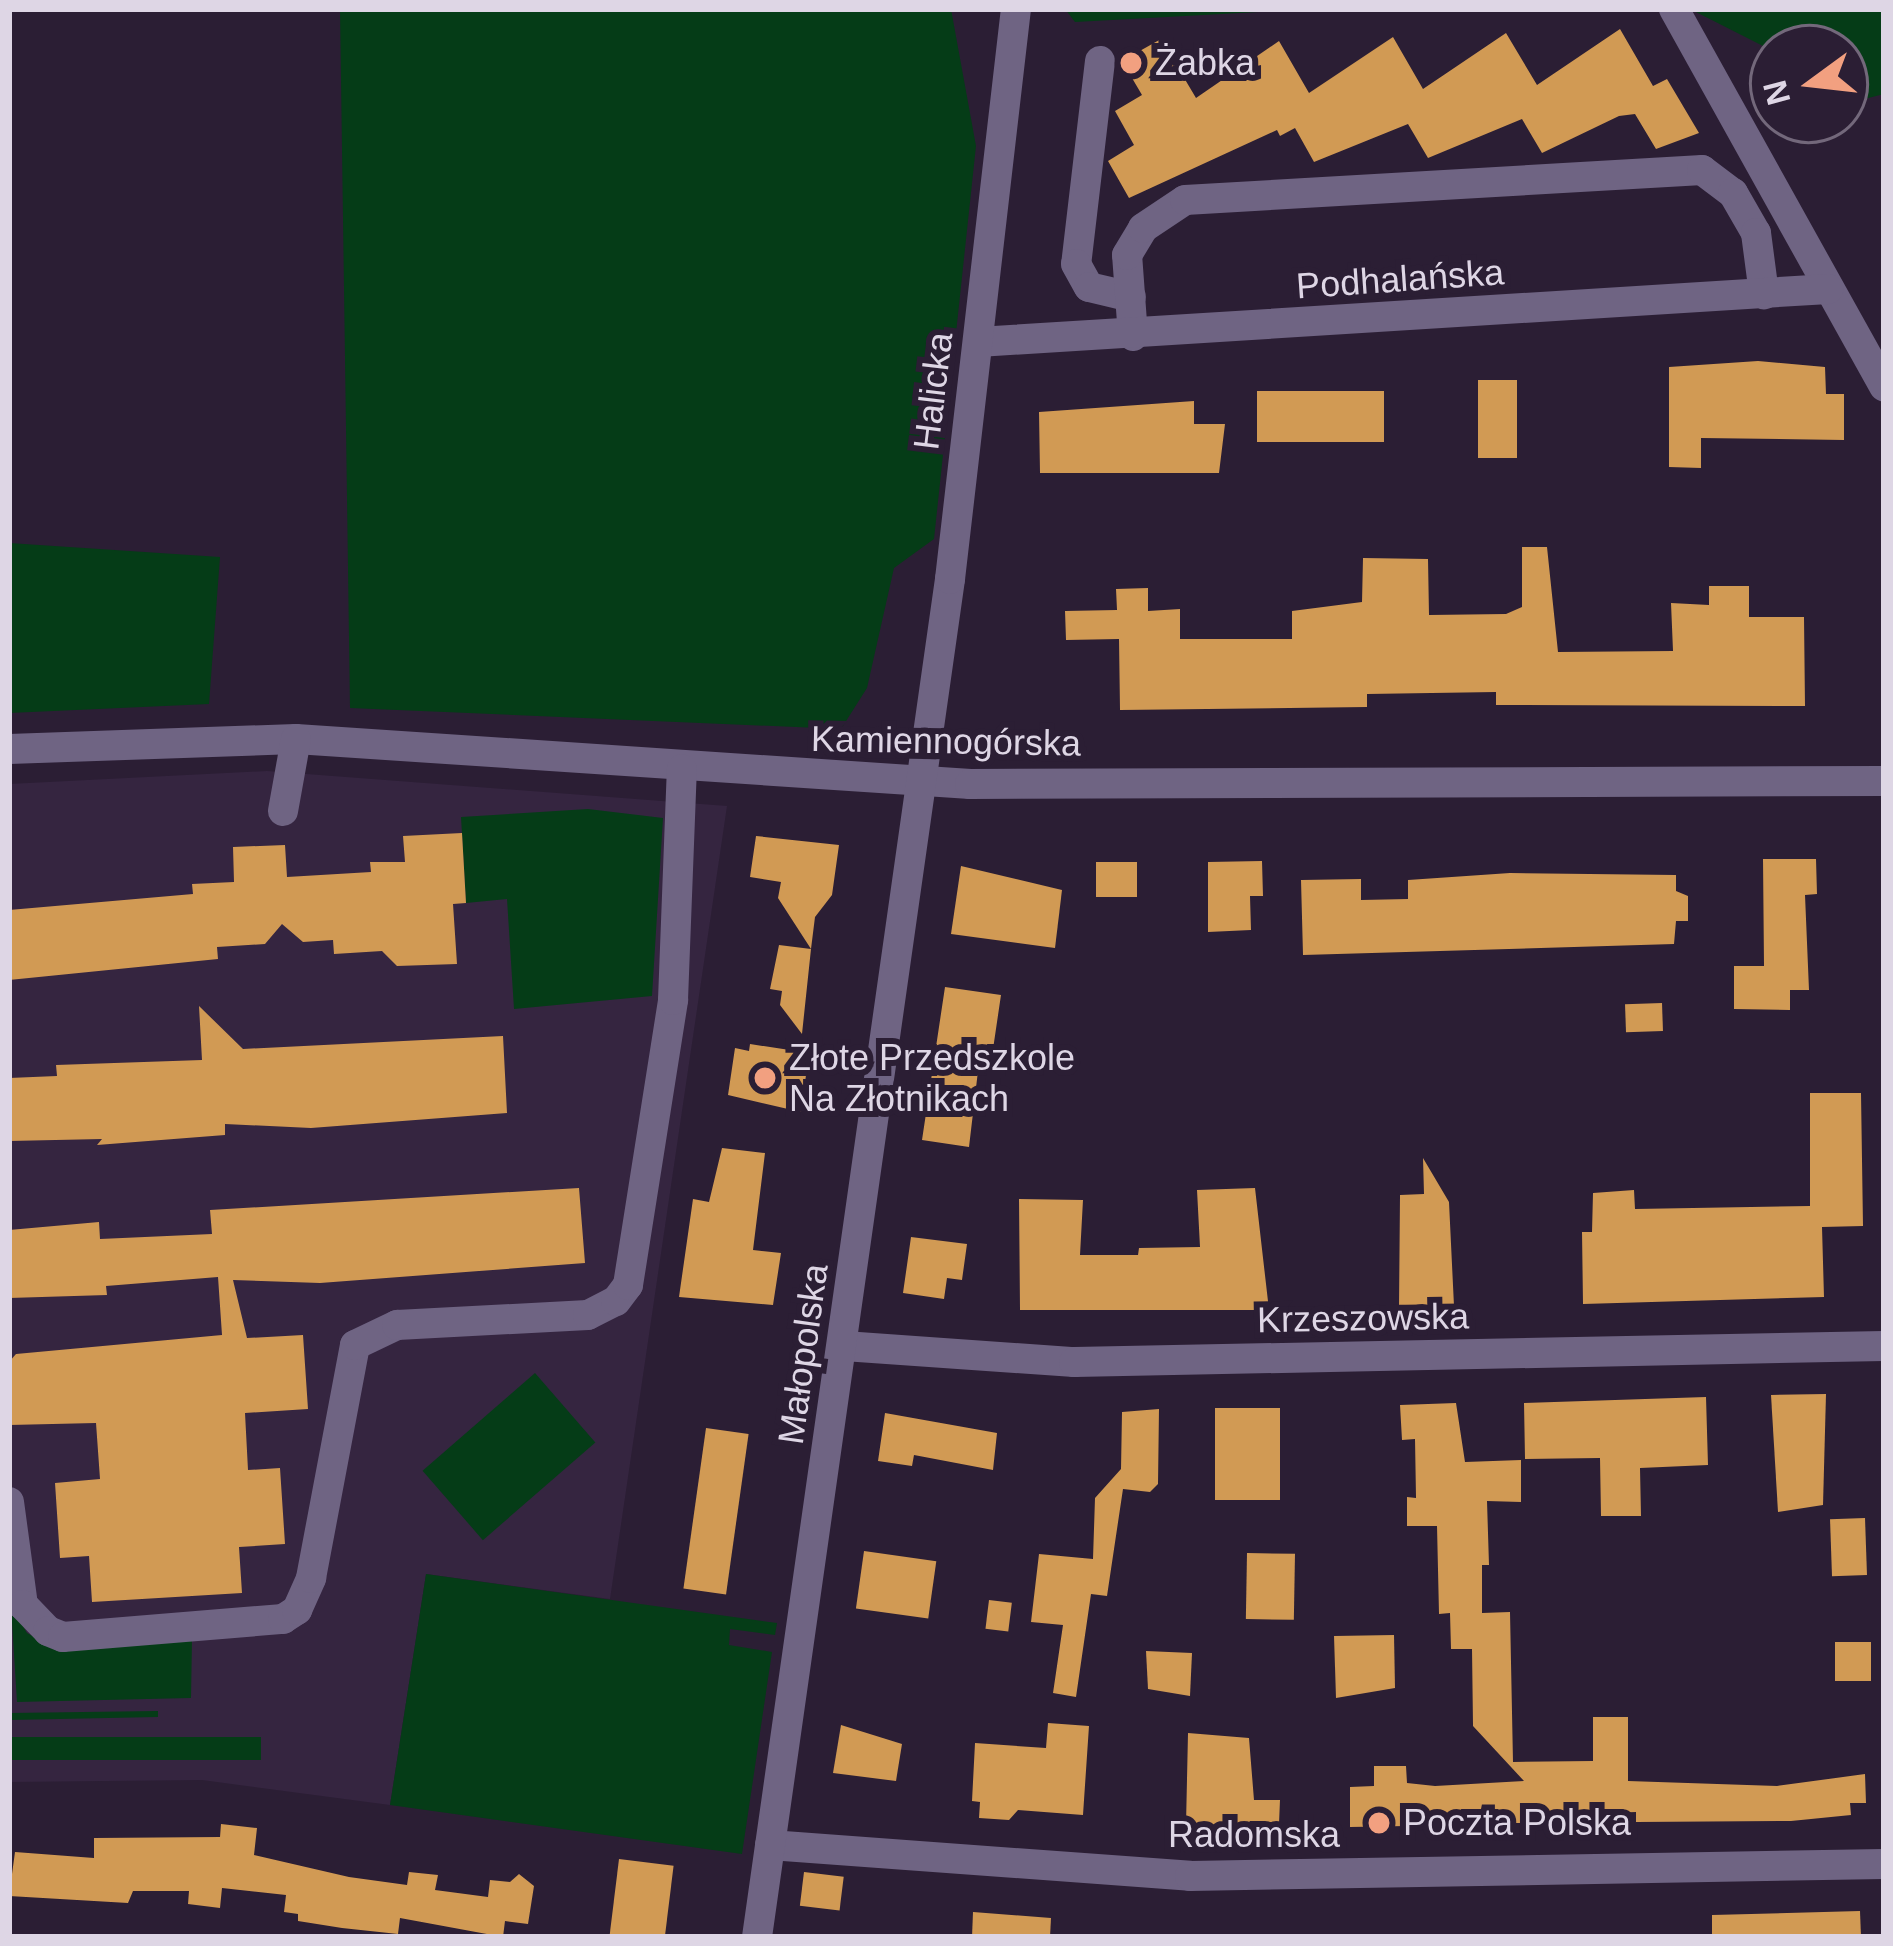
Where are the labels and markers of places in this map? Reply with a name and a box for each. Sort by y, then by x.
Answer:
place label: Żabka [1155,41,1255,85]
marker: Żabka [1118,50,1144,76]
place label: Złote Przedszkole Na Złotnikach [789,1035,1075,1120]
marker: Złote Przedszkole Na Złotnikach [752,1065,778,1091]
place label: Poczta Polska [1403,1801,1631,1845]
marker: Poczta Polska [1366,1810,1392,1836]

